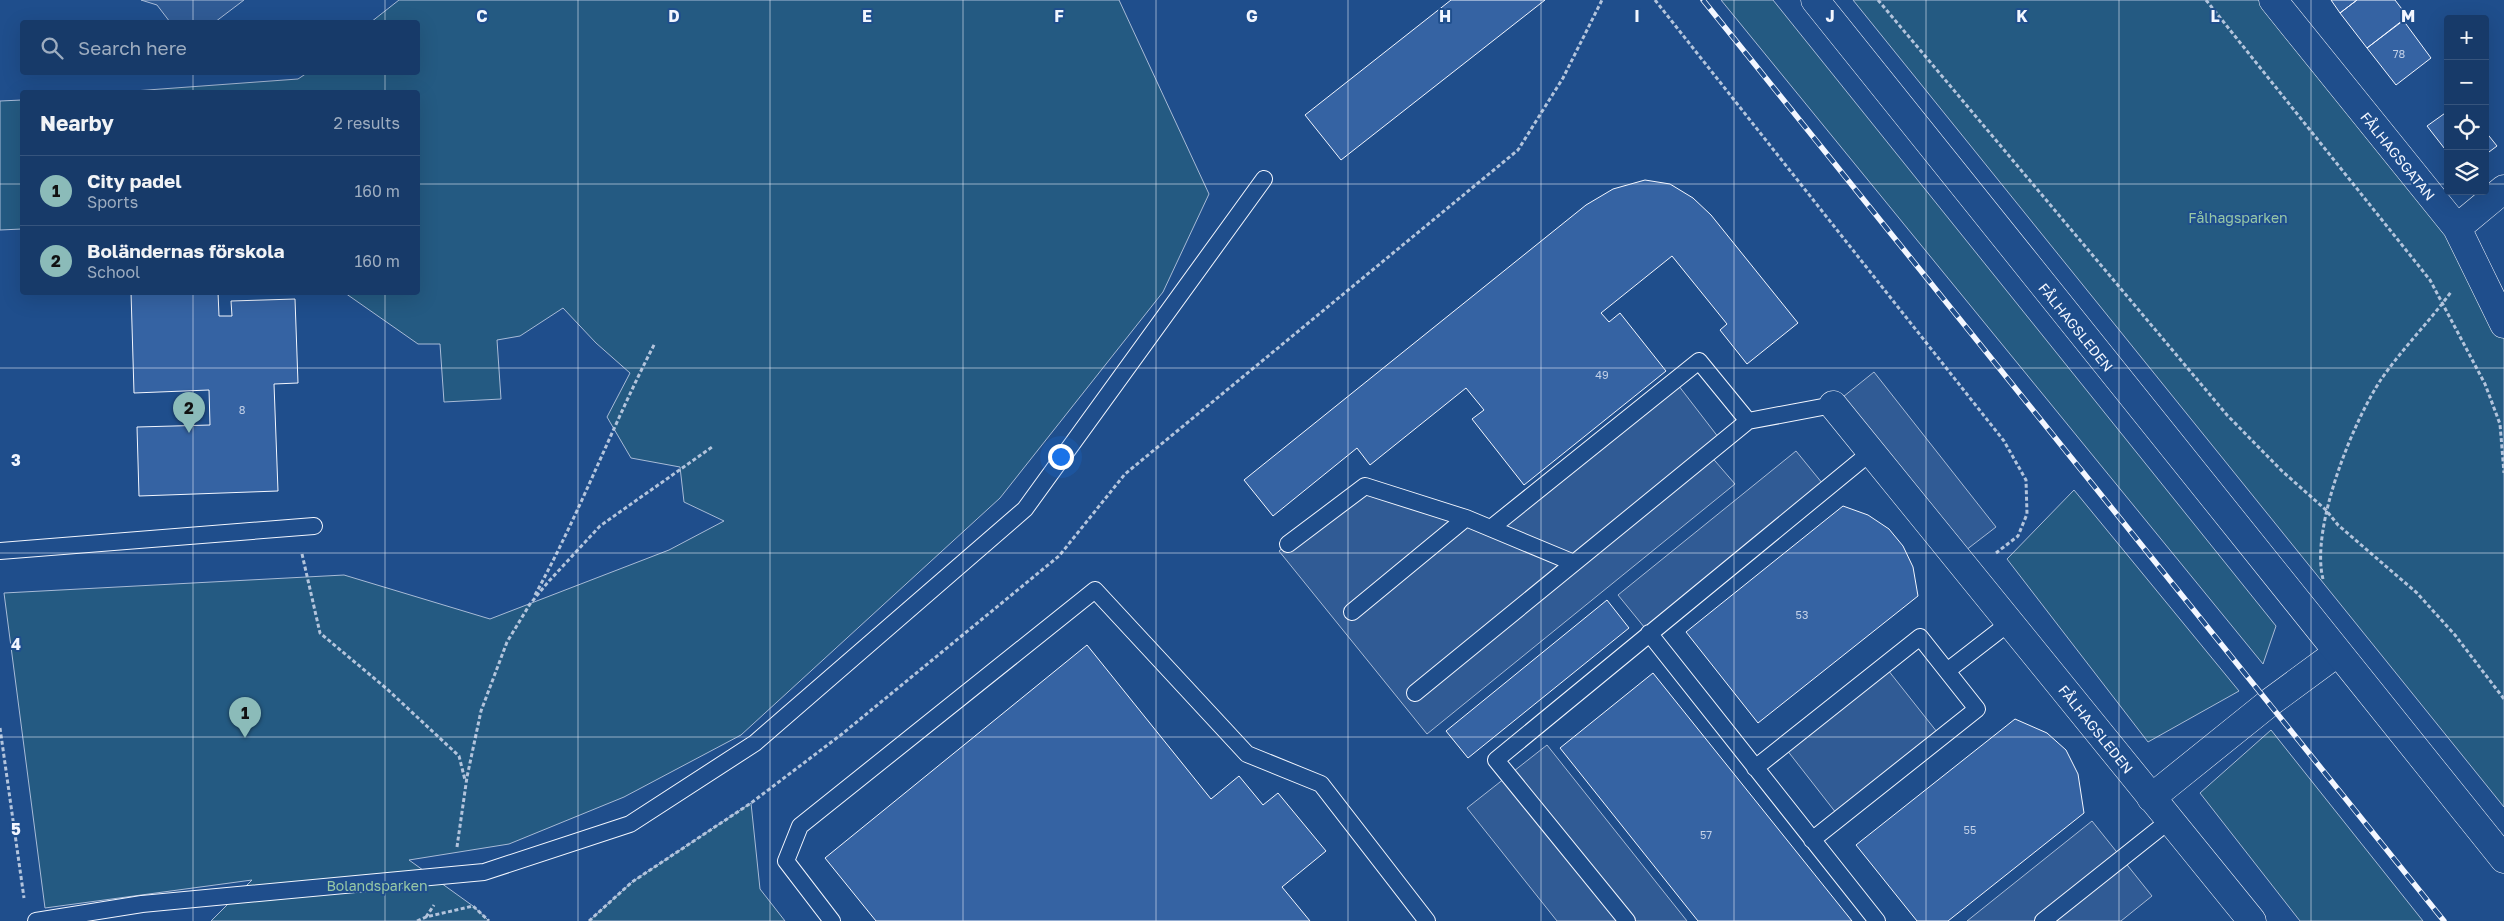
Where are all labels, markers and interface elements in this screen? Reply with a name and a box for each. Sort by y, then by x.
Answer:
text: C [476,6,488,26]
text: D [668,6,680,26]
text: E [862,6,872,26]
text: F [1054,6,1064,26]
text: G [1246,6,1258,26]
text: H [1439,6,1451,26]
text: I [1634,6,1640,26]
text: J [1825,6,1835,26]
text: K [2016,6,2028,26]
text: L [2210,6,2220,26]
text: M [2401,6,2415,26]
map controls [2444,15,2489,195]
button: + [2444,15,2489,60]
search box [20,20,420,75]
icon: search [38,34,66,62]
text: Search here [78,36,187,59]
house number: 78 [2393,47,2406,60]
button: − [2444,60,2489,105]
button: locate [2444,105,2489,150]
street label: FÅLHAGSGATAN [2357,108,2439,204]
text: Nearby [40,110,114,136]
text: 2 results [334,113,400,133]
button: layers [2444,150,2489,195]
text: City padel [87,169,182,192]
text: 1 [52,181,60,201]
text: 160 m [354,181,400,201]
text: Sports [87,192,138,212]
park label: Fålhagsparken [2188,209,2288,226]
text: Boländernas förskola [87,239,285,262]
text: 2 [51,251,61,271]
text: 160 m [354,251,400,271]
text: School [87,262,140,282]
street label: FÅLHAGSLEDEN [2035,279,2117,375]
house number: 49 [1595,368,1609,381]
pin: 2 [173,392,205,433]
house number: 8 [239,403,246,416]
your location [1048,444,1074,470]
text: 3 [11,450,21,470]
house number: 53 [1796,608,1808,621]
text: 4 [11,634,21,654]
street label: FÅLHAGSLEDEN [2055,681,2137,777]
pin: 1 [229,697,261,738]
text: 5 [11,819,21,839]
house number: 55 [1964,823,1976,836]
house number: 57 [1700,828,1712,841]
park label: Bolandsparken [326,877,428,894]

